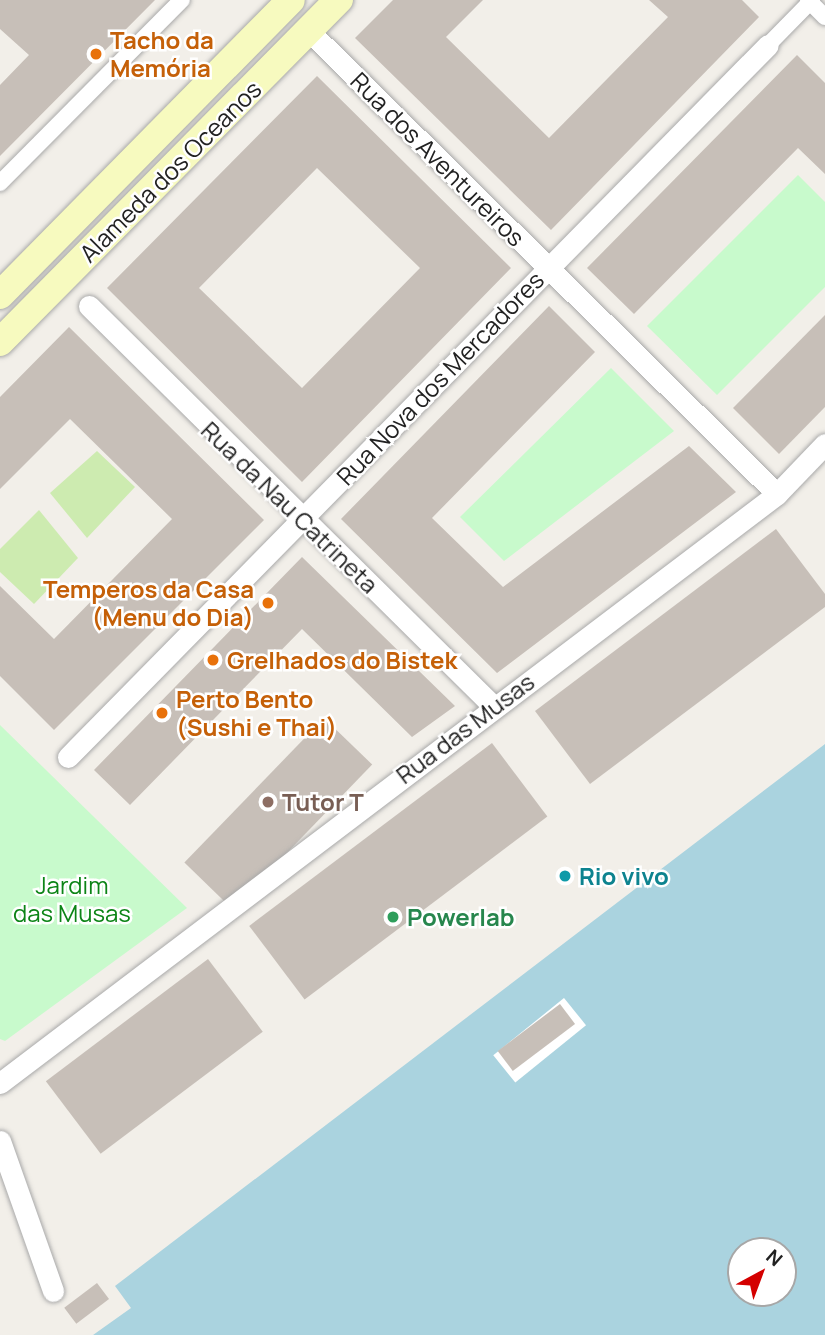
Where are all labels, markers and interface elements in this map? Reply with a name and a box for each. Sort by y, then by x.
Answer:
place label: Tacho da Memória [110,26,214,82]
marker: Tacho da Memória [88,46,104,62]
street label: Rua dos Aventureiros [345,66,531,252]
street label: Alameda dos Oceanos [73,74,267,268]
street label: Rua Nova dos Mercadores [330,265,550,491]
street label: Rua da Nau Catrineta [196,415,384,599]
place label: Temperos da Casa (Menu do Dia) [43,575,254,631]
marker: Temperos da Casa (Menu do Dia) [260,595,276,611]
place label: Grelhados do Bistek [227,646,457,674]
marker: Grelhados do Bistek [205,652,221,668]
street label: Rua das Musas [390,667,540,789]
place label: Perto Bento (Sushi e Thai) [176,685,337,741]
marker: Perto Bento (Sushi e Thai) [154,705,170,721]
place label: Tutor T [282,788,364,816]
marker: Tutor T [260,794,276,810]
place label: Rio vivo [579,862,669,890]
marker: Rio vivo [557,868,573,884]
park label: Jardim das Musas [13,871,131,927]
place label: Powerlab [407,903,515,931]
marker: Powerlab [385,909,401,925]
north arrow [727,1237,797,1307]
text: N [761,1243,788,1272]

